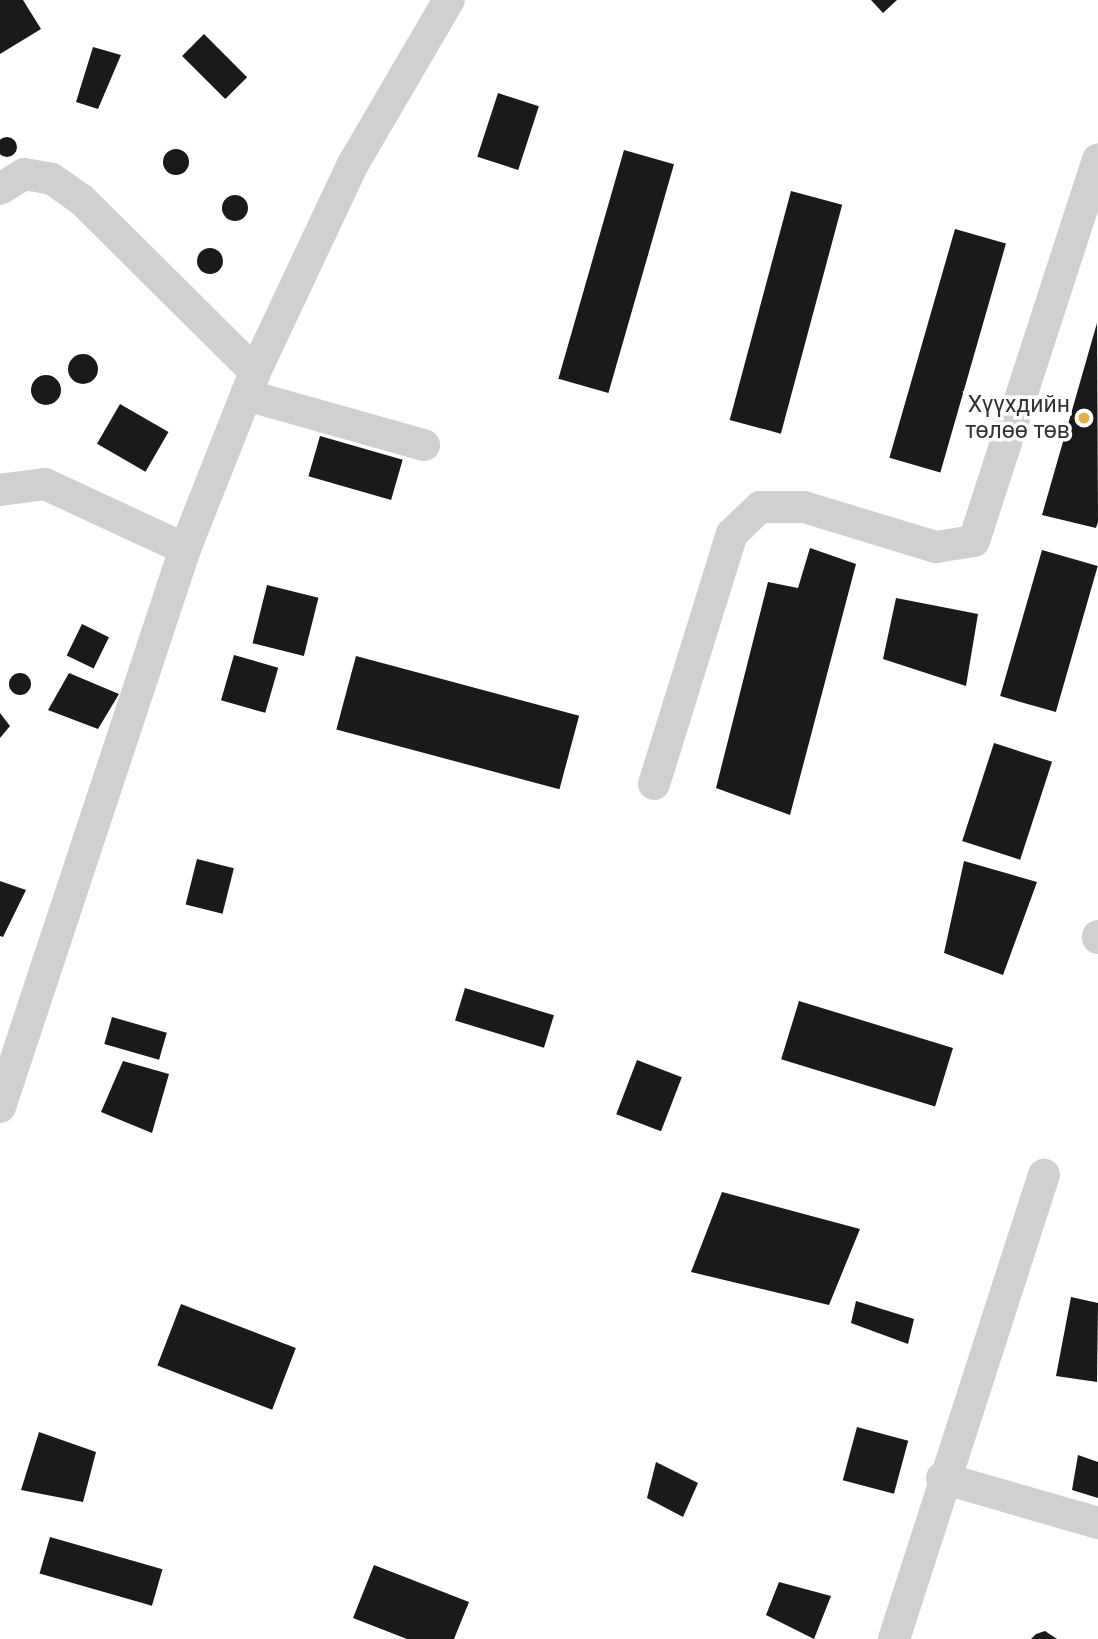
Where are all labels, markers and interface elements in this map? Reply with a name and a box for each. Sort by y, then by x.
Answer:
place label: Хүүхдийн төлөө төв [965,391,1070,445]
marker: Хүүхдийн төлөө төв [1076,410,1092,426]

